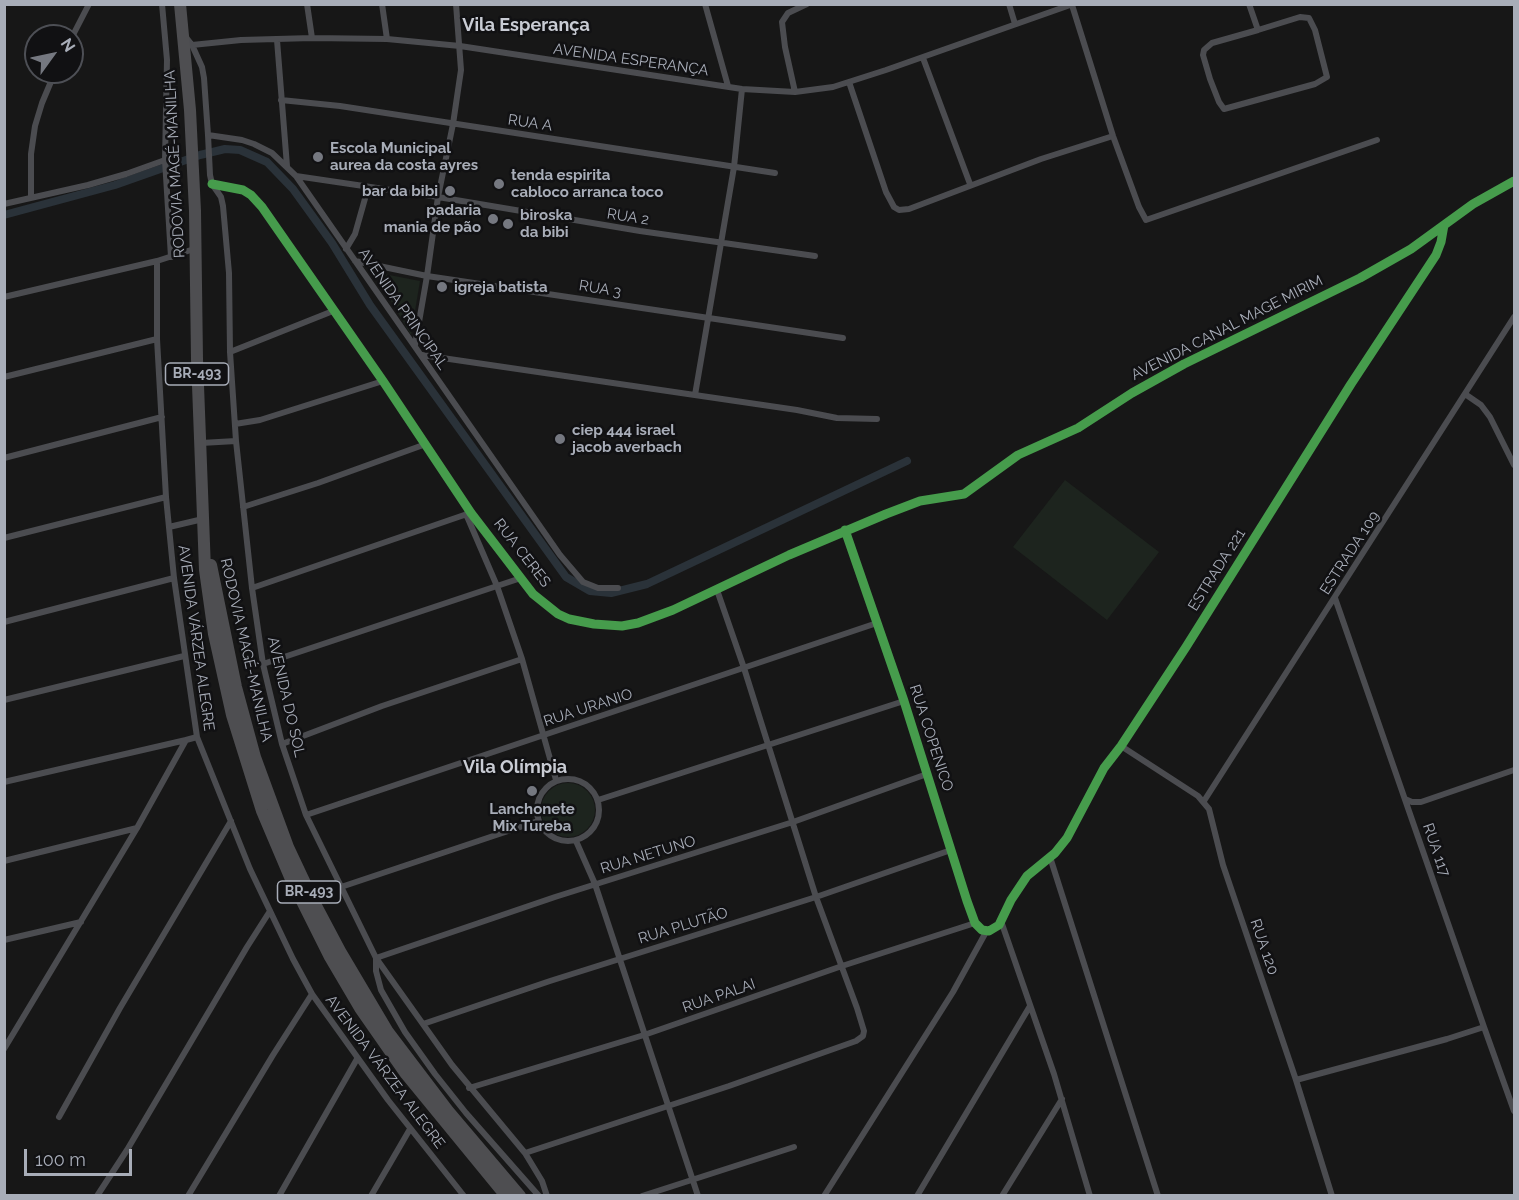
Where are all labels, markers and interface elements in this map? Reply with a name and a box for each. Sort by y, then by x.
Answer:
district label: Vila Esperança [462,15,590,37]
north arrow [24,24,84,84]
text: N [57,35,79,55]
street label: AVENIDA ESPERANÇA [552,40,710,80]
street label: RODOVIA MAGÉ-MANILHA [161,70,189,258]
street label: RUA A [507,111,553,135]
place label: Escola Municipal aurea da costa ayres [330,139,478,174]
marker: Escola Municipal aurea da costa ayres [311,150,325,164]
place label: tenda espirita cabloco arranca toco [511,166,663,201]
marker: tenda espirita cabloco arranca toco [492,177,506,191]
place label: bar da bibi [362,182,438,200]
marker: bar da bibi [443,184,457,198]
place label: padaria mania de pão [384,201,481,236]
street label: RUA 2 [606,205,650,229]
place label: biroska da bibi [520,206,572,241]
marker: padaria mania de pão [486,212,500,226]
marker: biroska da bibi [501,217,515,231]
street label: AVENIDA PRINCIPAL [354,245,452,373]
street label: AVENIDA CANAL MAGE MIRIM [1128,272,1326,384]
street label: RUA 3 [578,277,622,301]
place label: igreja batista [454,278,548,296]
marker: igreja batista [435,280,449,294]
road number: BR-493 [166,363,228,385]
place label: ciep 444 israel jacob averbach [572,421,682,456]
marker: ciep 444 israel jacob averbach [553,432,567,446]
street label: ESTRADA 109 [1316,508,1384,598]
street label: RUA CERES [490,515,554,591]
street label: ESTRADA 221 [1185,526,1249,614]
street label: AVENIDA VÁRZEA ALEGRE [174,544,218,732]
street label: RODOVIA MAGÉ-MANILHA [216,556,276,744]
street label: AVENIDA DO SOL [263,635,309,759]
street label: RUA COPENICO [905,682,957,794]
street label: RUA URANIO [541,685,635,731]
district label: Vila Olímpia [463,757,567,779]
marker: Lanchonete Mix Tureba [525,784,539,798]
place label: Lanchonete Mix Tureba [489,800,575,835]
street label: RUA 117 [1418,821,1454,879]
street label: RUA NETUNO [598,832,698,878]
road number: BR-493 [278,881,340,903]
street label: RUA PLUTÃO [636,904,730,948]
street label: RUA 120 [1246,917,1282,977]
street label: RUA PALAI [680,975,758,1017]
street label: AVENIDA VÁRZEA ALEGRE [321,992,449,1152]
scale bar [27,1137,135,1175]
text: 100 m [35,1149,86,1170]

